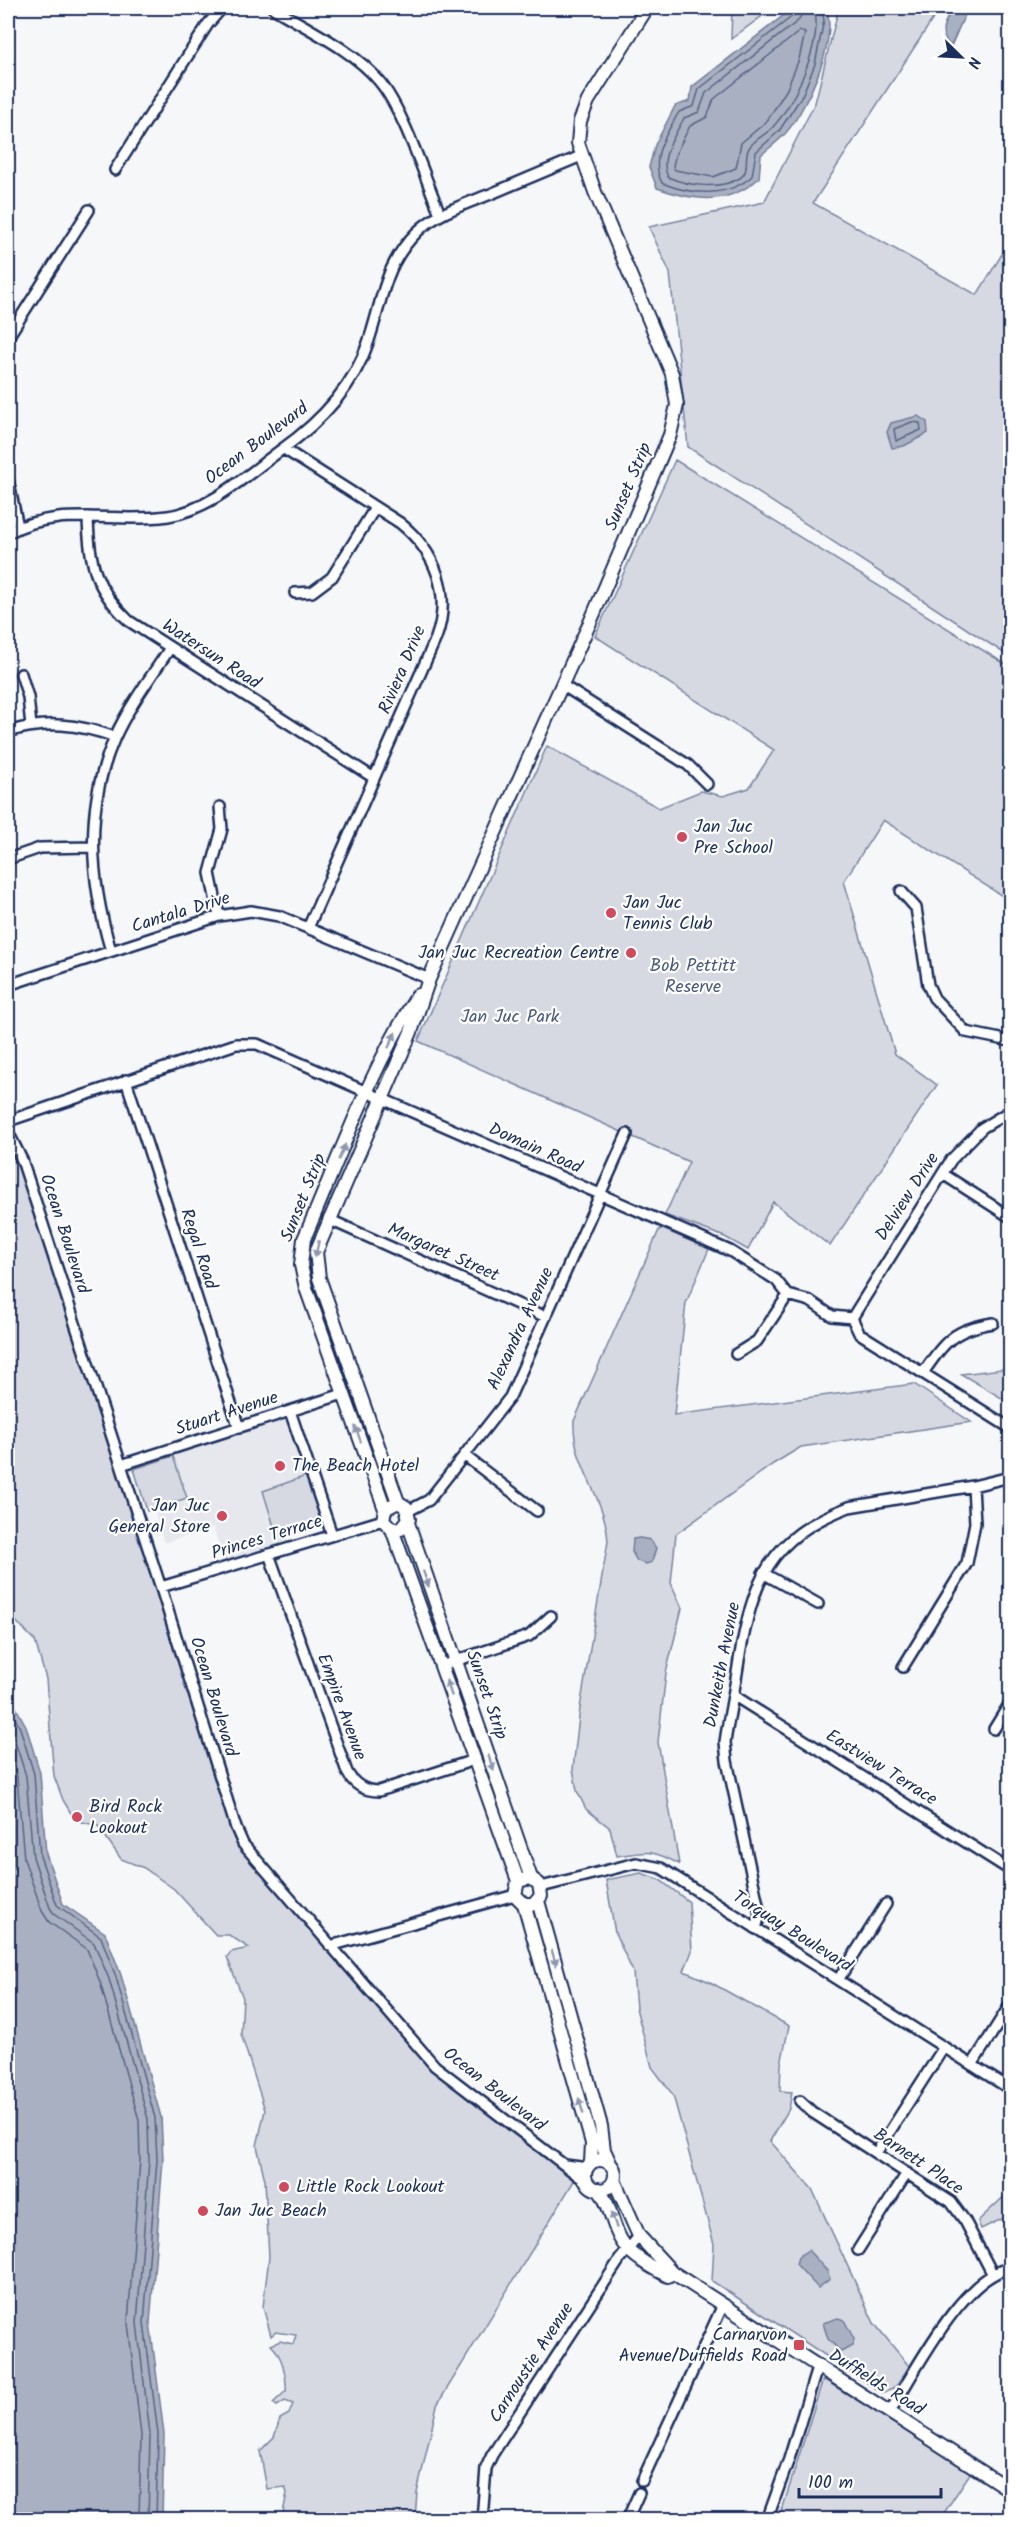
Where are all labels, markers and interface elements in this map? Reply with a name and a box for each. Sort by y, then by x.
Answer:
north arrow [931,27,991,87]
text: N [960,53,987,72]
street label: Ocean Boulevard [199,394,316,493]
street label: Sunset Strip [597,438,661,536]
street label: Watersun Road [156,612,267,698]
street label: Riviera Drive [371,621,435,719]
place label: Jan Juc Pre School [694,813,774,863]
marker: Jan Juc Pre School [675,830,689,844]
street label: Cantala Drive [128,884,234,942]
place label: Jan Juc Tennis Club [623,889,713,939]
marker: Jan Juc Tennis Club [604,906,618,920]
place label: Jan Juc Recreation Centre [418,939,619,968]
marker: Jan Juc Recreation Centre [624,946,638,960]
park label: Bob Pettitt Reserve [650,952,737,1002]
park label: Jan Juc Park [461,1003,560,1032]
one-way arrow [387,1031,397,1049]
street label: Domain Road [484,1115,587,1183]
one-way arrow [338,1143,347,1161]
street label: Delview Drive [868,1147,948,1247]
street label: Sunset Strip [273,1149,335,1247]
street label: Ocean Boulevard [31,1170,97,1298]
street label: Regal Road [171,1205,225,1294]
street label: Margaret Street [383,1215,504,1291]
one-way arrow [312,1240,321,1259]
street label: Alexandra Avenue [480,1263,562,1395]
street label: Stuart Avenue [172,1384,282,1444]
one-way arrow [352,1425,362,1443]
place label: The Beach Hotel [292,1452,420,1481]
marker: The Beach Hotel [273,1459,287,1473]
place label: Jan Juc General Store [108,1492,210,1542]
street label: Princes Terrace [208,1507,326,1569]
marker: Jan Juc General Store [215,1509,229,1523]
one-way arrow [421,1570,431,1588]
street label: Dunkeith Avenue [697,1600,749,1730]
street label: Ocean Boulevard [181,1633,245,1762]
street label: Sunset Strip [457,1646,515,1744]
street label: Empire Avenue [308,1649,374,1765]
one-way arrow [443,1679,453,1697]
street label: Eastview Terrace [819,1722,943,1814]
one-way arrow [486,1754,496,1772]
place label: Bird Rock Lookout [89,1793,163,1843]
marker: Bird Rock Lookout [70,1810,84,1824]
street label: Torquay Boulevard [726,1883,859,1981]
one-way arrow [550,1949,559,1967]
street label: Ocean Boulevard [436,2040,553,2140]
one-way arrow [576,2097,585,2115]
street label: Barnett Place [867,2121,969,2203]
place label: Little Rock Lookout [296,2173,445,2202]
marker: Little Rock Lookout [277,2180,291,2194]
place label: Jan Juc Beach [215,2197,327,2226]
marker: Jan Juc Beach [196,2204,210,2218]
one-way arrow [608,2211,618,2229]
street label: Carnoustie Avenue [482,2297,582,2429]
place label: Carnarvon Avenue/Duffields Road [619,2321,788,2371]
marker: Carnarvon Avenue/Duffields Road [792,2338,806,2352]
street label: Duffields Road [822,2342,931,2425]
scale bar [799,2461,942,2499]
text: 100 m [808,2469,853,2498]

